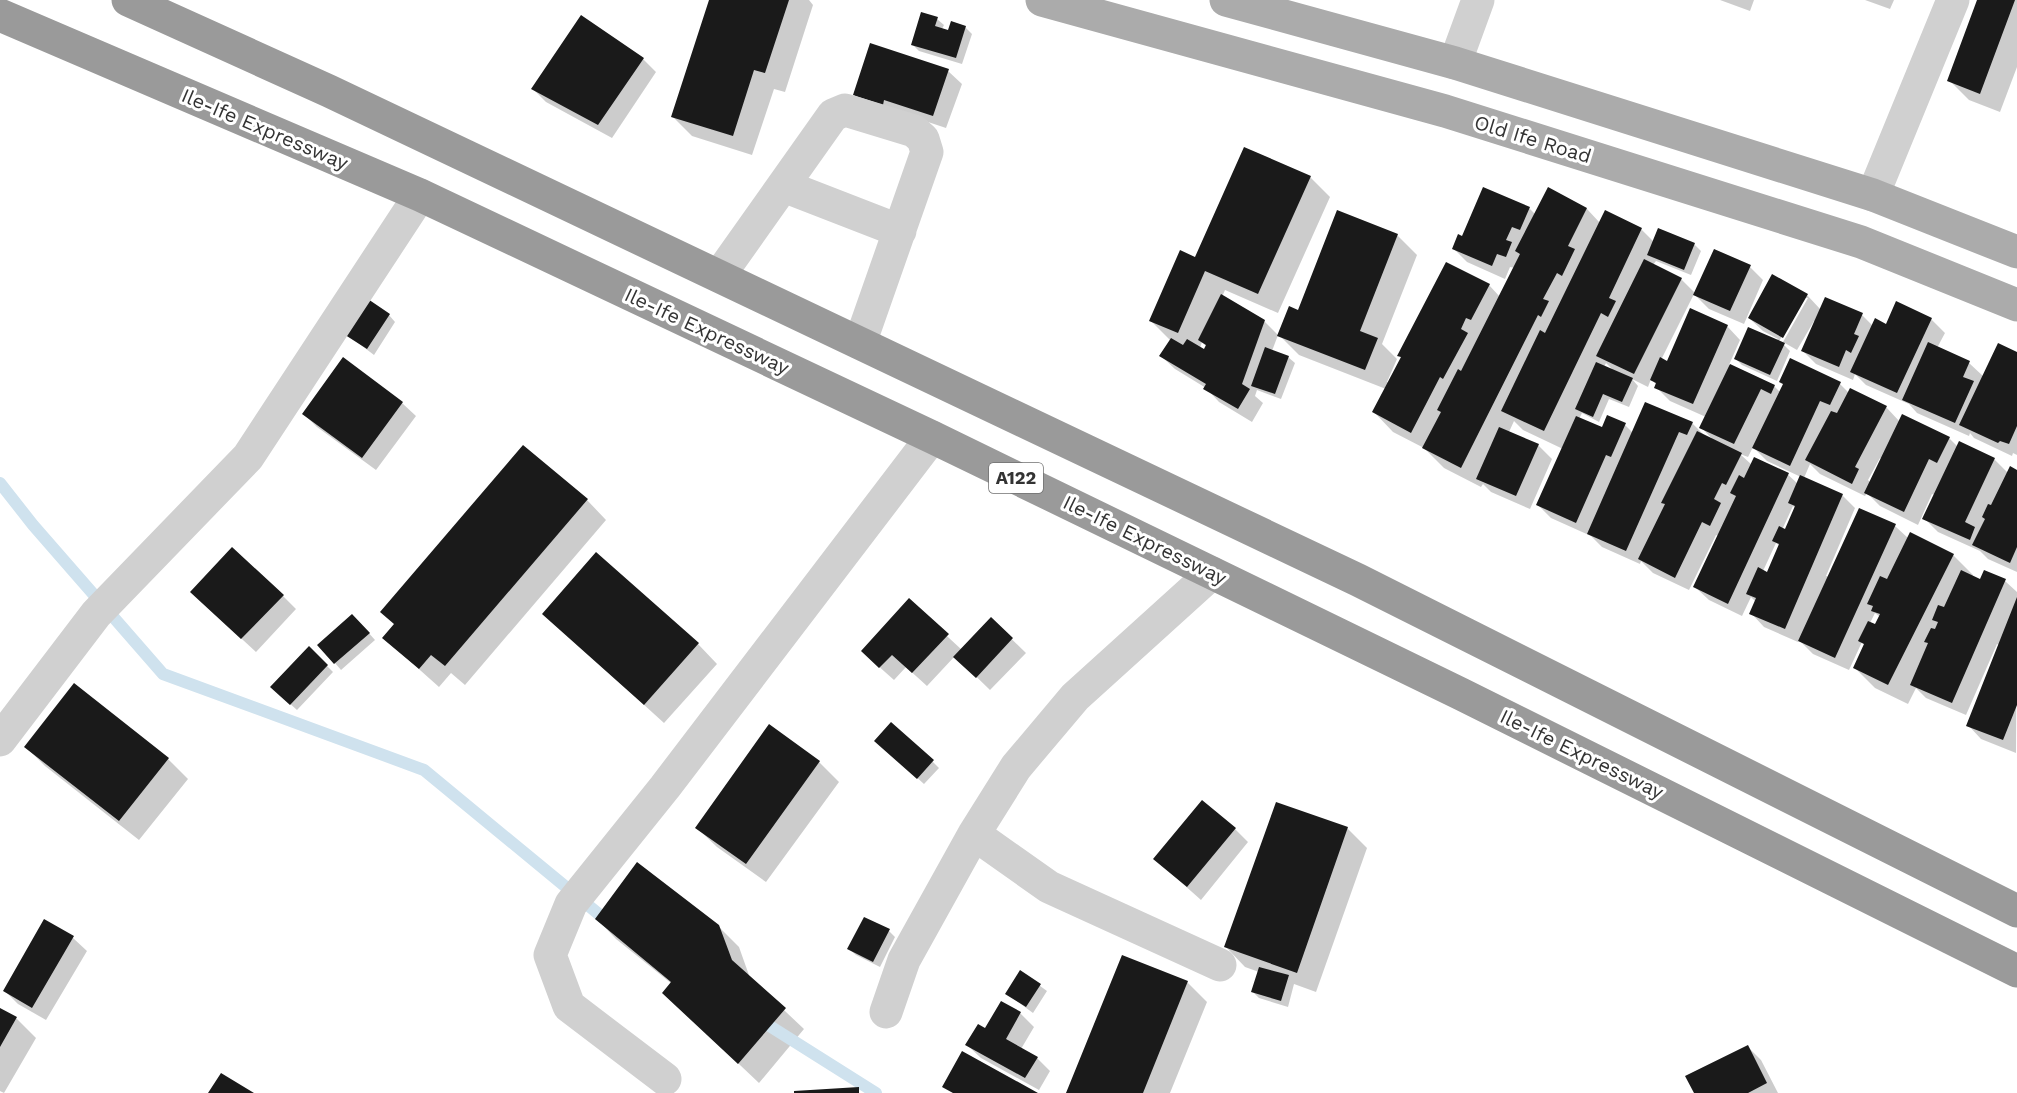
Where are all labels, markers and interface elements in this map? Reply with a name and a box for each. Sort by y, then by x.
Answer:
street label: Ile-Ife Expressway [178,83,353,175]
street label: Old Ife Road [1472,110,1594,168]
street label: Ile-Ife Expressway [621,282,794,380]
road number: A122 [989,463,1043,493]
street label: Ile-Ife Expressway [1059,490,1231,590]
street label: Ile-Ife Expressway [1496,704,1668,804]

